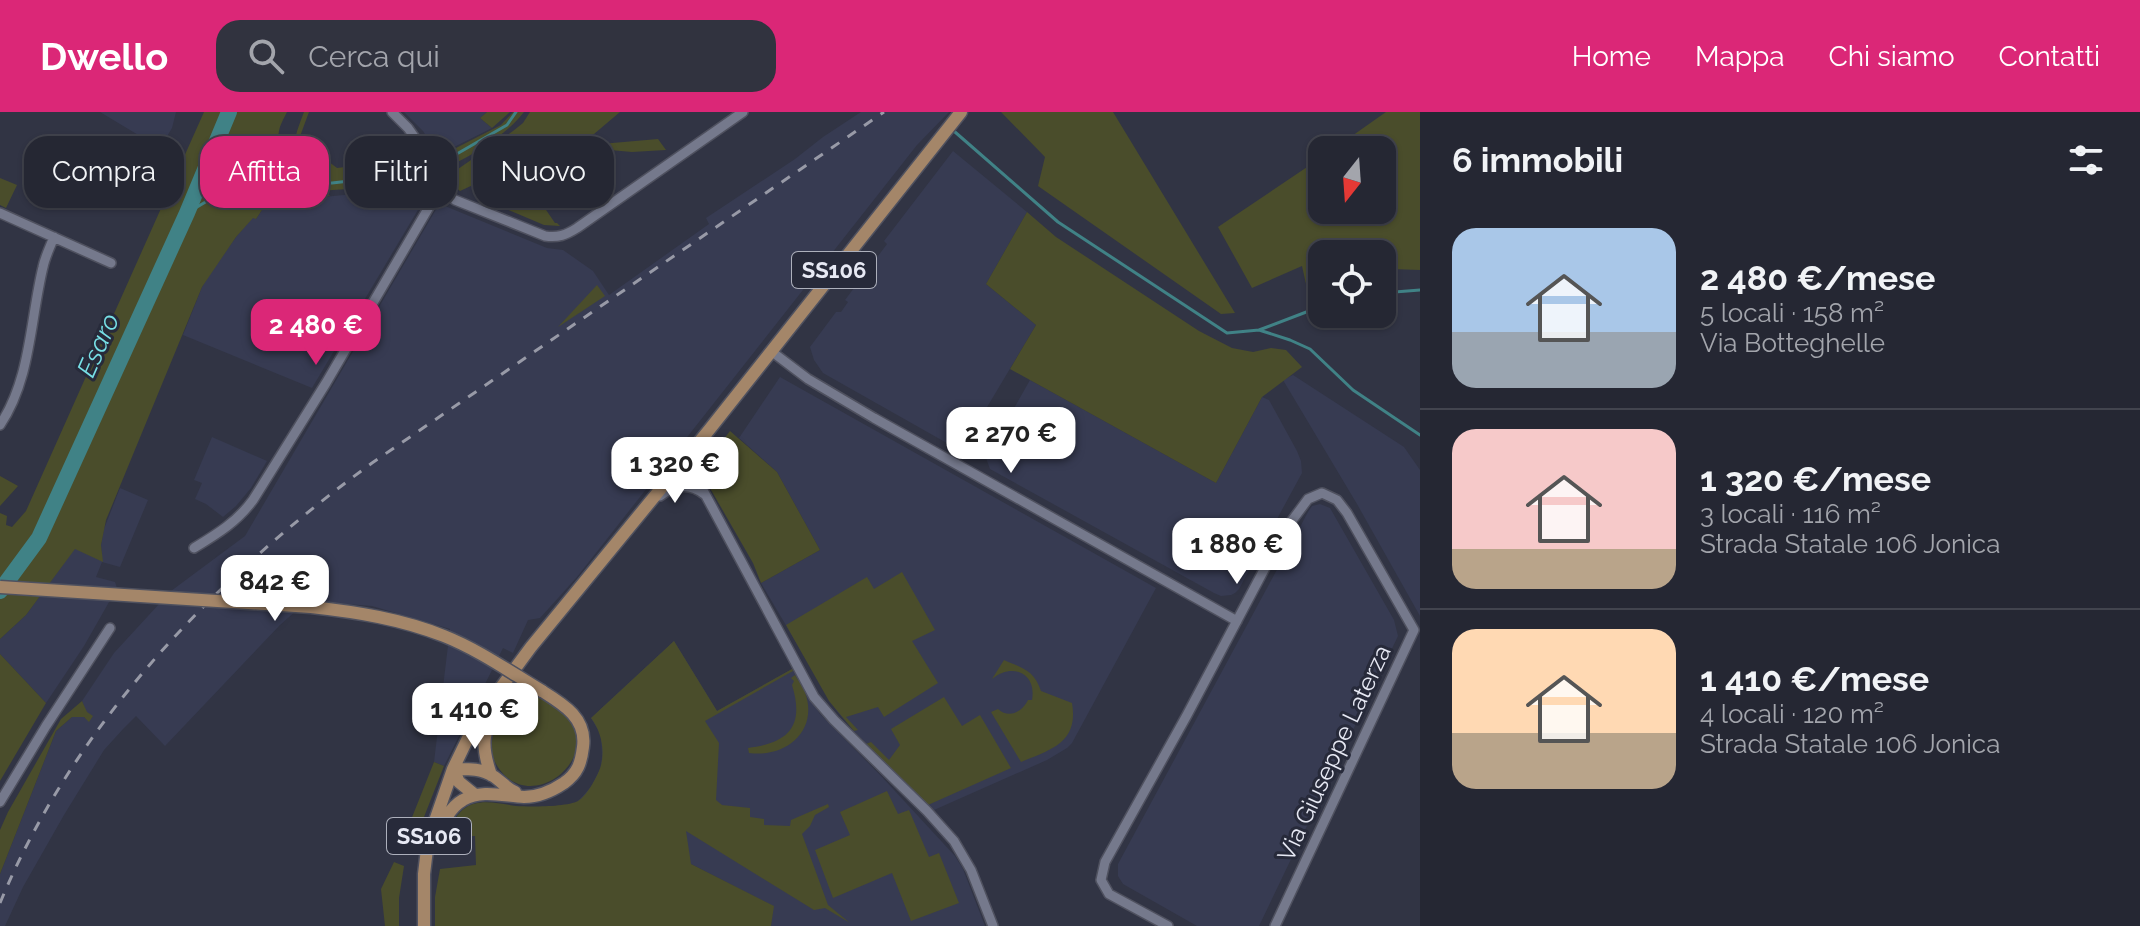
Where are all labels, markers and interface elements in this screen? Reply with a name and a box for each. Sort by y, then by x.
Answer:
search box [216,20,776,92]
text: Dwello [40,34,168,79]
icon: search [244,34,288,78]
text: Cerca qui [308,39,440,74]
text: Home [1572,40,1651,73]
text: Mappa [1695,40,1784,73]
text: Chi siamo [1828,40,1955,73]
text: Contatti [1999,40,2100,73]
chip: Compra [24,136,184,208]
chip: Affitta [200,136,329,208]
chip: Filtri [345,136,457,208]
chip: Nuovo [473,136,614,208]
north arrow [1308,136,1396,224]
map controls [1308,136,1396,328]
icon: filters [2064,138,2108,182]
text: 6 immobili [1452,140,1623,180]
button: locate [1308,240,1396,328]
road number: SS106 [792,252,876,288]
text: 2 480 €/mese [1700,258,1935,298]
icon: home [1516,260,1612,356]
text: 5 locali · 158 m² [1700,298,1884,328]
pin: 2 480 € [242,299,390,367]
water label: Esaro [71,309,125,381]
text: 2 480 € [269,310,363,340]
text: Via Botteghelle [1700,328,1885,358]
pin: 2 270 € [937,407,1085,475]
text: 2 270 € [964,418,1058,448]
pin: 1 320 € [601,437,749,505]
text: 1 320 € [629,448,721,478]
text: 1 320 €/mese [1700,459,1931,499]
icon: home [1516,461,1612,557]
text: 3 locali · 116 m² [1700,499,1881,529]
pin: 1 880 € [1163,518,1311,586]
text: 1 880 € [1190,529,1284,559]
text: Strada Statale 106 Jonica [1700,529,2000,559]
pin: 842 € [219,555,331,623]
text: 842 € [239,566,311,596]
street label: Via Giuseppe Laterza [1271,640,1397,866]
text: 1 410 €/mese [1700,659,1929,699]
icon: home [1516,661,1612,757]
pin: 1 410 € [401,683,549,751]
text: 1 410 € [430,694,520,724]
text: 4 locali · 120 m² [1700,699,1884,729]
text: Strada Statale 106 Jonica [1700,729,2000,759]
road number: SS106 [387,818,471,854]

